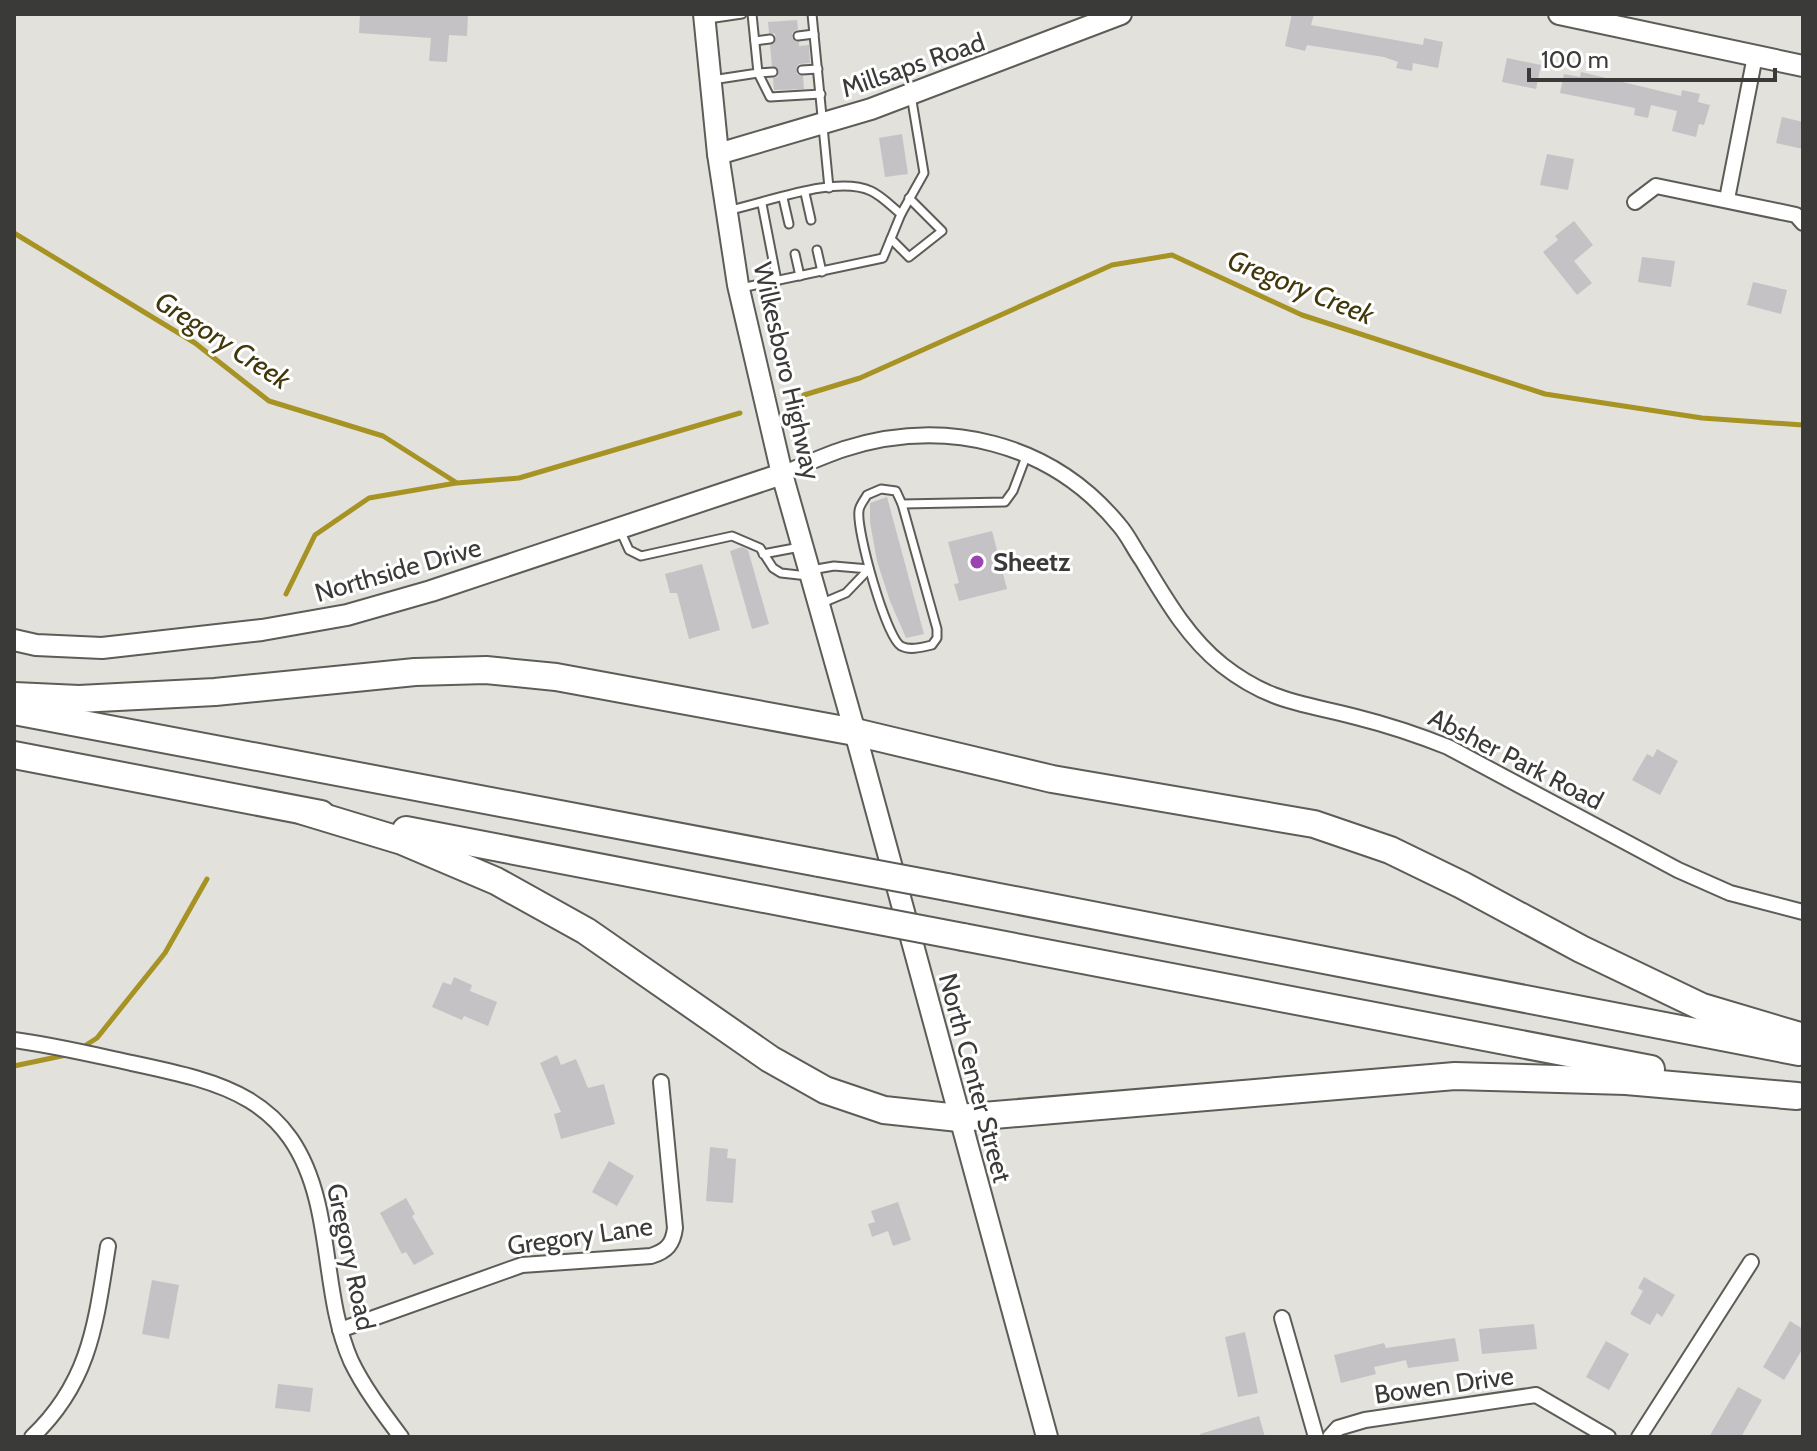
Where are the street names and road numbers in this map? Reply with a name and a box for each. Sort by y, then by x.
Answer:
street label: Millsaps Road [837,26,989,104]
street label: Wilkesboro Highway [746,259,828,483]
street label: Northside Drive [311,531,485,609]
street label: Absher Park Road [1423,701,1609,817]
street label: North Center Street [932,970,1018,1186]
street label: Gregory Road [320,1181,382,1333]
street label: Gregory Lane [505,1210,655,1262]
street label: Bowen Drive [1372,1359,1516,1411]

